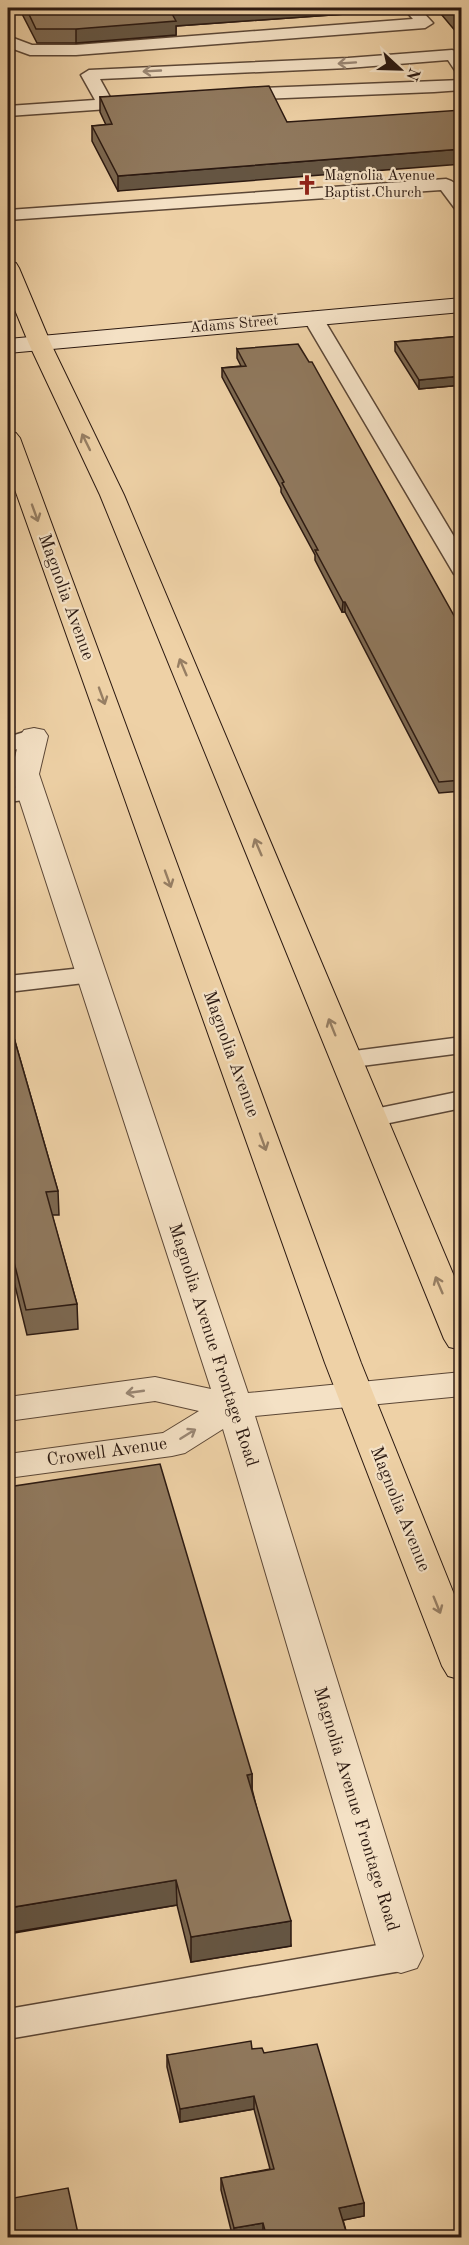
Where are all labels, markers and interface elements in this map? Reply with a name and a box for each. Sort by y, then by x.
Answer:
north arrow [370,39,430,99]
one-way arrow [338,57,357,68]
text: N [402,65,422,83]
one-way arrow [143,66,163,77]
place label: Magnolia Avenue Baptist Church [324,169,435,201]
church icon: Magnolia Avenue Baptist Church [295,173,319,197]
street label: Adams Street [189,314,279,336]
one-way arrow [80,433,92,451]
one-way arrow [30,503,41,522]
street label: Magnolia Avenue [35,531,97,663]
one-way arrow [177,658,188,676]
one-way arrow [97,686,108,705]
one-way arrow [252,838,263,856]
one-way arrow [163,870,174,888]
street label: Magnolia Avenue [200,988,262,1120]
one-way arrow [326,1018,337,1037]
one-way arrow [258,1132,269,1151]
street label: Magnolia Avenue Frontage Road [165,1221,261,1469]
one-way arrow [433,1276,444,1294]
one-way arrow [126,1386,145,1397]
one-way arrow [179,1428,196,1440]
street label: Crowell Avenue [46,1435,168,1469]
street label: Magnolia Avenue [367,1444,433,1574]
one-way arrow [433,1595,444,1614]
street label: Magnolia Avenue Frontage Road [310,1685,402,1933]

